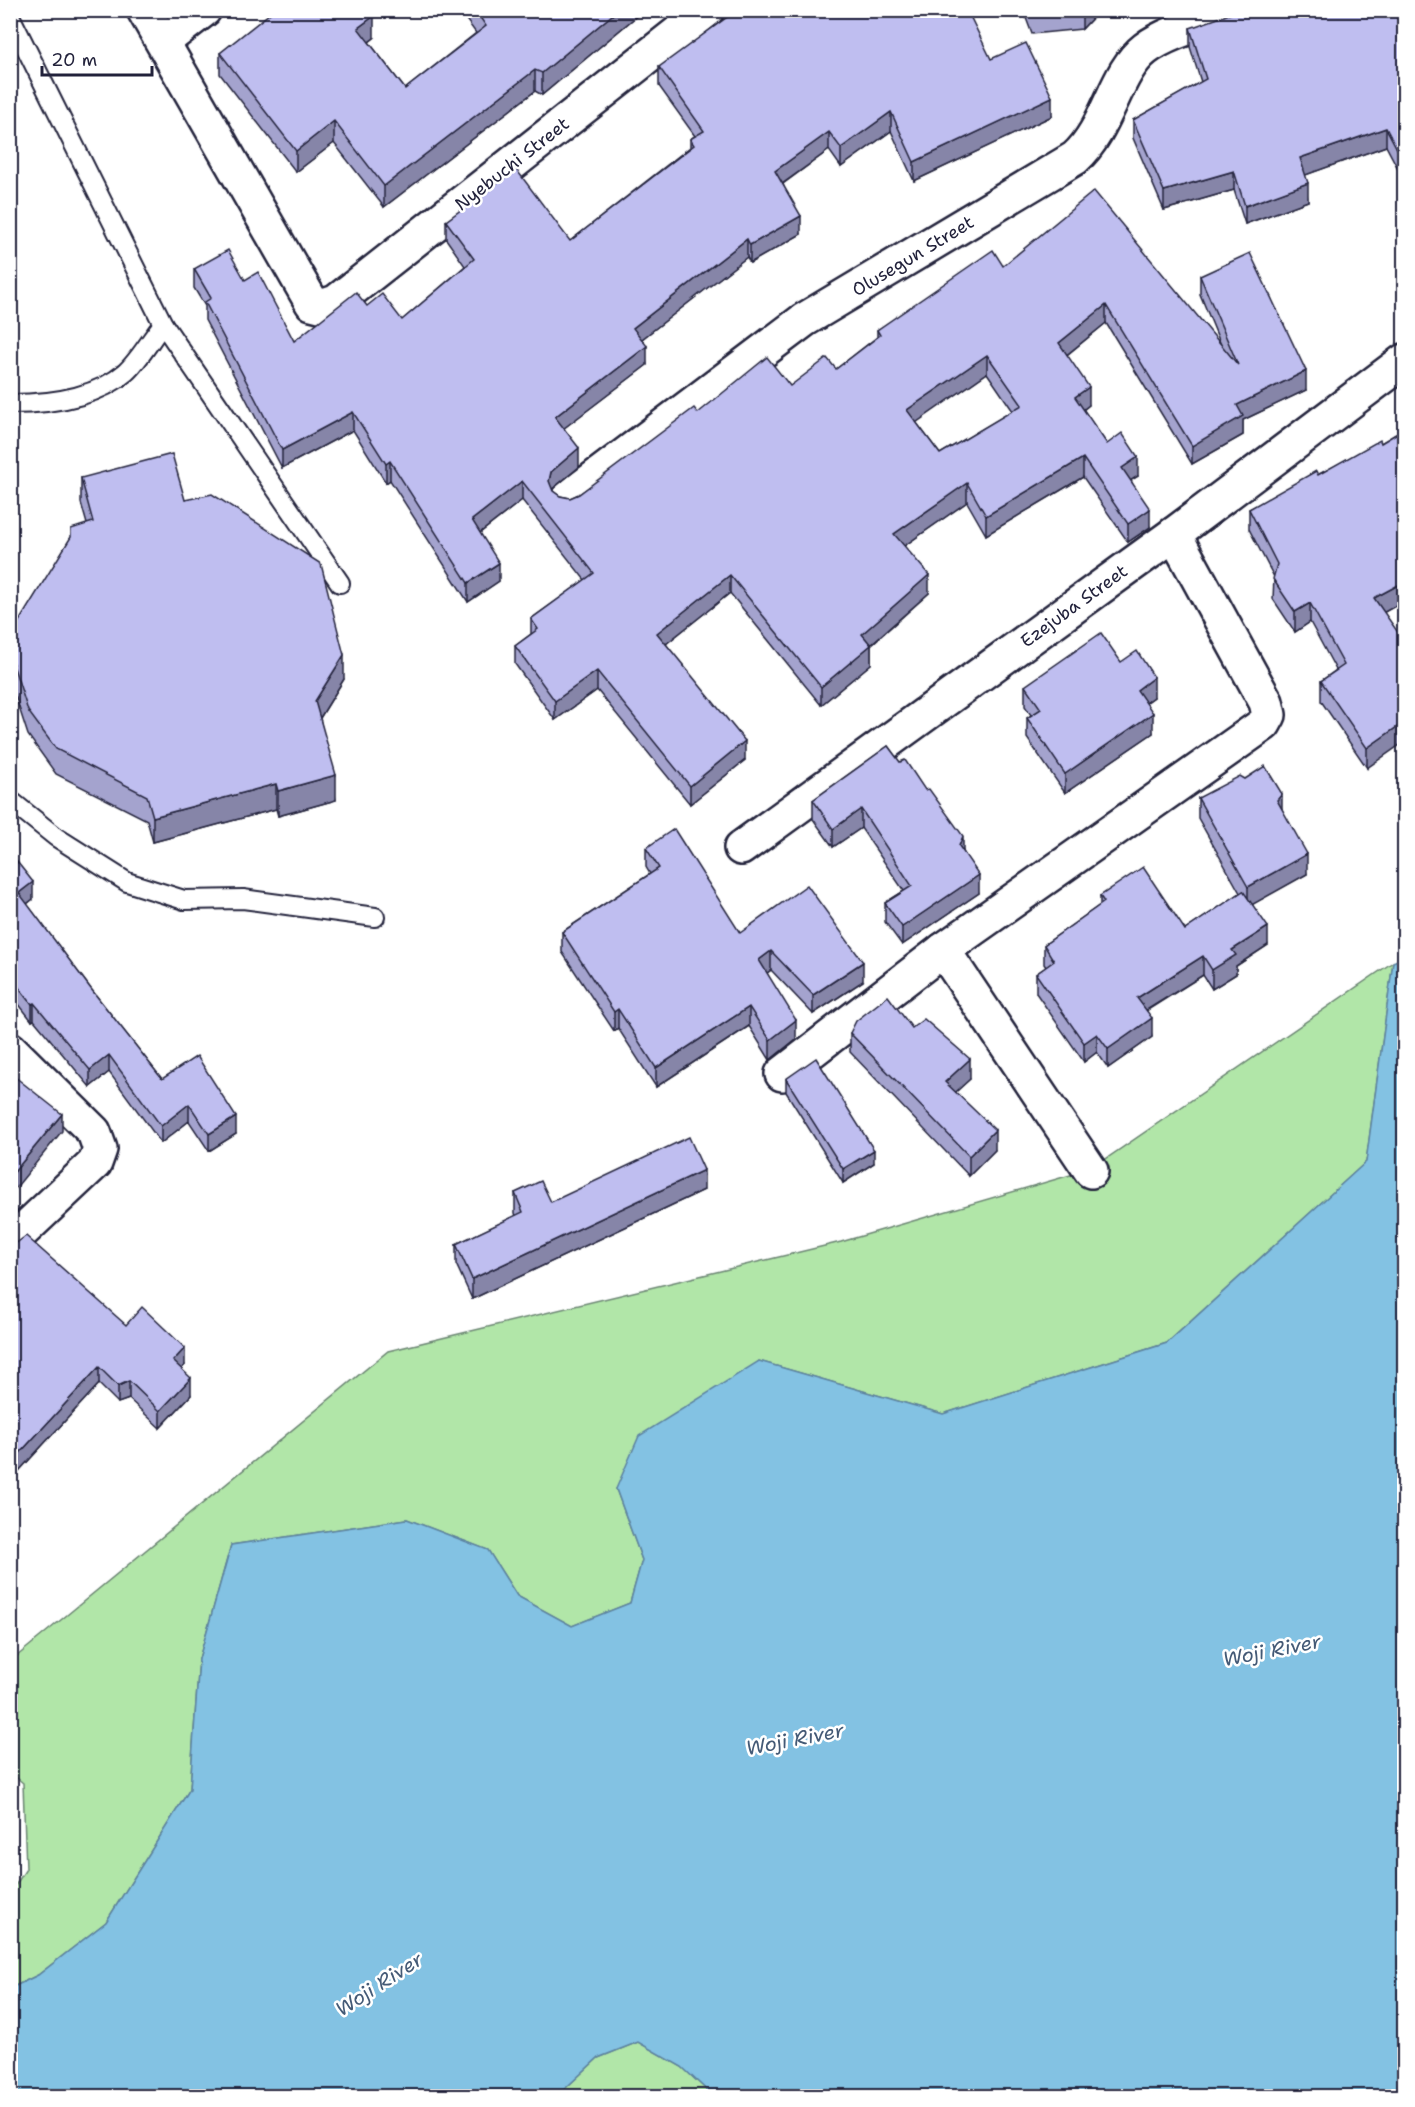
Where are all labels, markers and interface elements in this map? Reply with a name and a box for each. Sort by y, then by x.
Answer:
scale bar [42,39,152,77]
text: 20 m [51,48,97,72]
street label: Nyebuchi Street [450,112,574,216]
street label: Olusegun Street [848,210,979,302]
street label: Ezejuba Street [1016,559,1132,653]
water label: Woji River [1221,1628,1324,1672]
water label: Woji River [744,1717,847,1761]
water label: Woji River [330,1946,428,2022]

